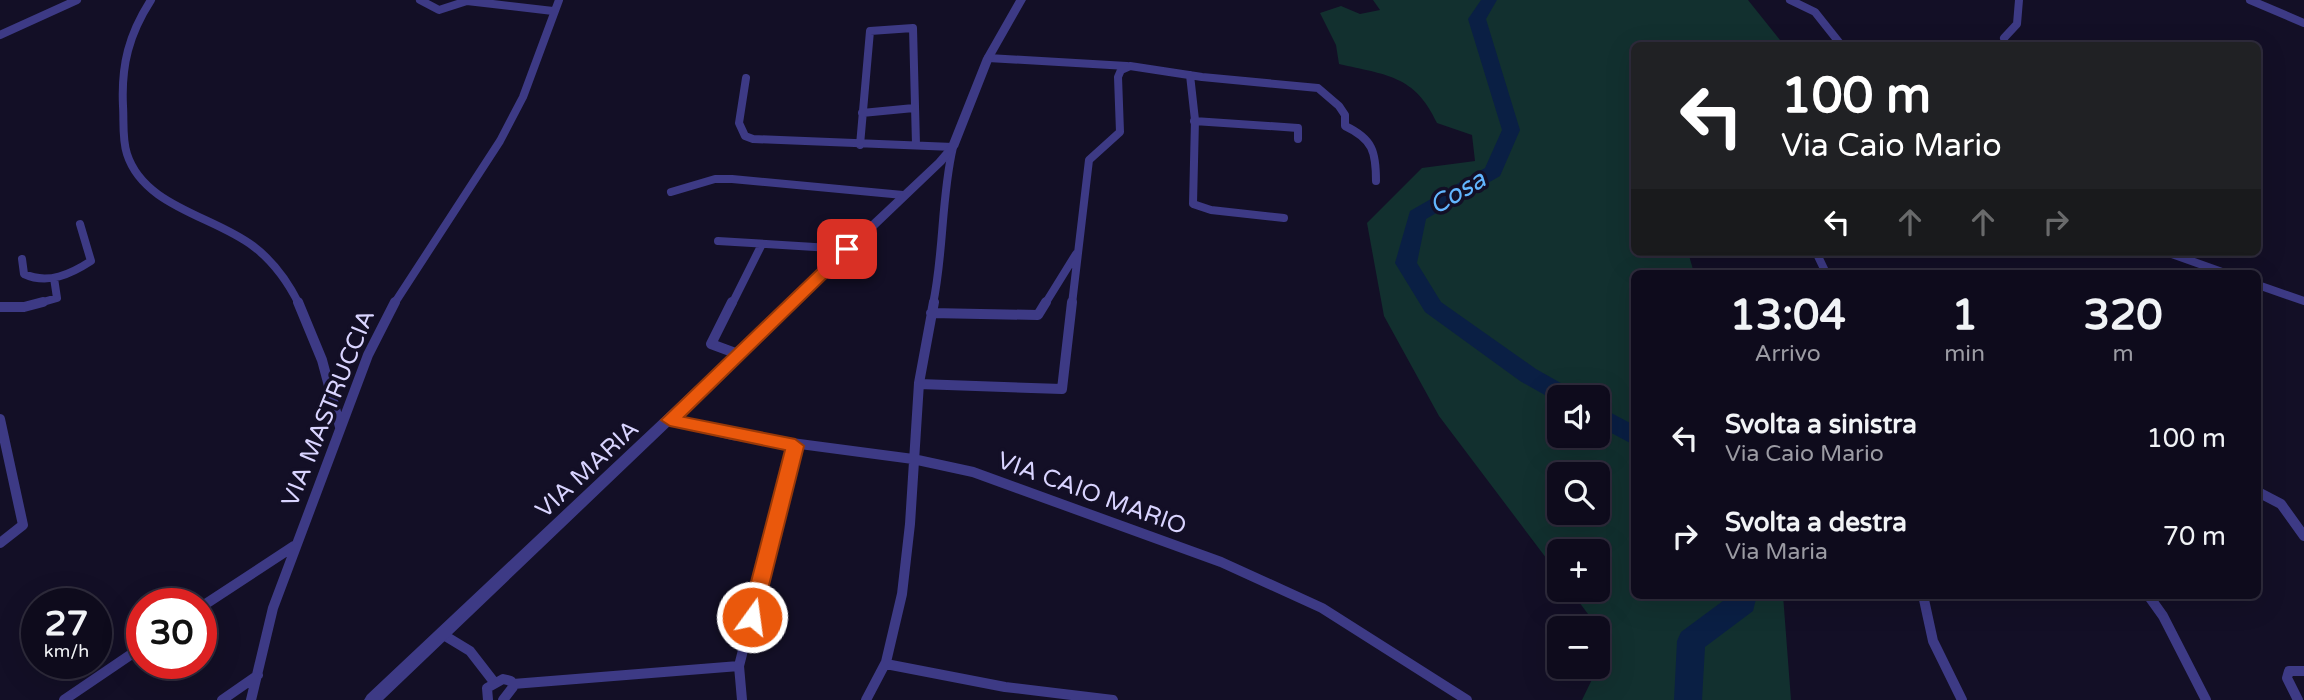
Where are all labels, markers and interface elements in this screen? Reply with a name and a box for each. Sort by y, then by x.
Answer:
text: 100 m [1781,67,1931,126]
icon: left [1666,70,1757,161]
text: Via Caio Mario [1781,127,2002,165]
water label: Cosa [1423,163,1492,221]
icon: left [1818,203,1856,241]
icon: ahead [1891,203,1929,241]
icon: ahead [1964,203,2002,241]
icon: right [2037,203,2075,241]
pin [817,219,877,279]
icon: arrive [828,230,866,268]
text: 13:04 [1729,290,1846,341]
text: 1 [1951,290,1978,341]
text: 320 [2083,290,2163,341]
street label: VIA MASTRUCCIA [276,305,381,511]
text: Arrivo [1754,340,1821,368]
text: min [1944,340,1985,368]
text: m [2112,340,2134,368]
map controls [1547,385,1610,679]
button: sound [1547,385,1610,448]
text: Svolta a sinistra [1725,409,1917,440]
street label: VIA MARIA [530,414,645,524]
icon: left [1666,419,1704,457]
text: 100 m [2146,423,2226,454]
text: Via Caio Mario [1725,440,1884,468]
street label: VIA CAIO MARIO [993,446,1190,541]
button: search [1547,462,1610,525]
text: Svolta a destra [1725,507,1907,538]
icon: right [1666,517,1704,555]
text: 70 m [2163,521,2226,552]
text: Via Maria [1725,538,1828,566]
button: + [1547,539,1610,602]
position arrow [715,580,789,654]
speed limit sign: 30 [126,588,217,679]
text: 27 [45,603,88,645]
button: − [1547,616,1610,679]
text: km/h [44,640,89,662]

